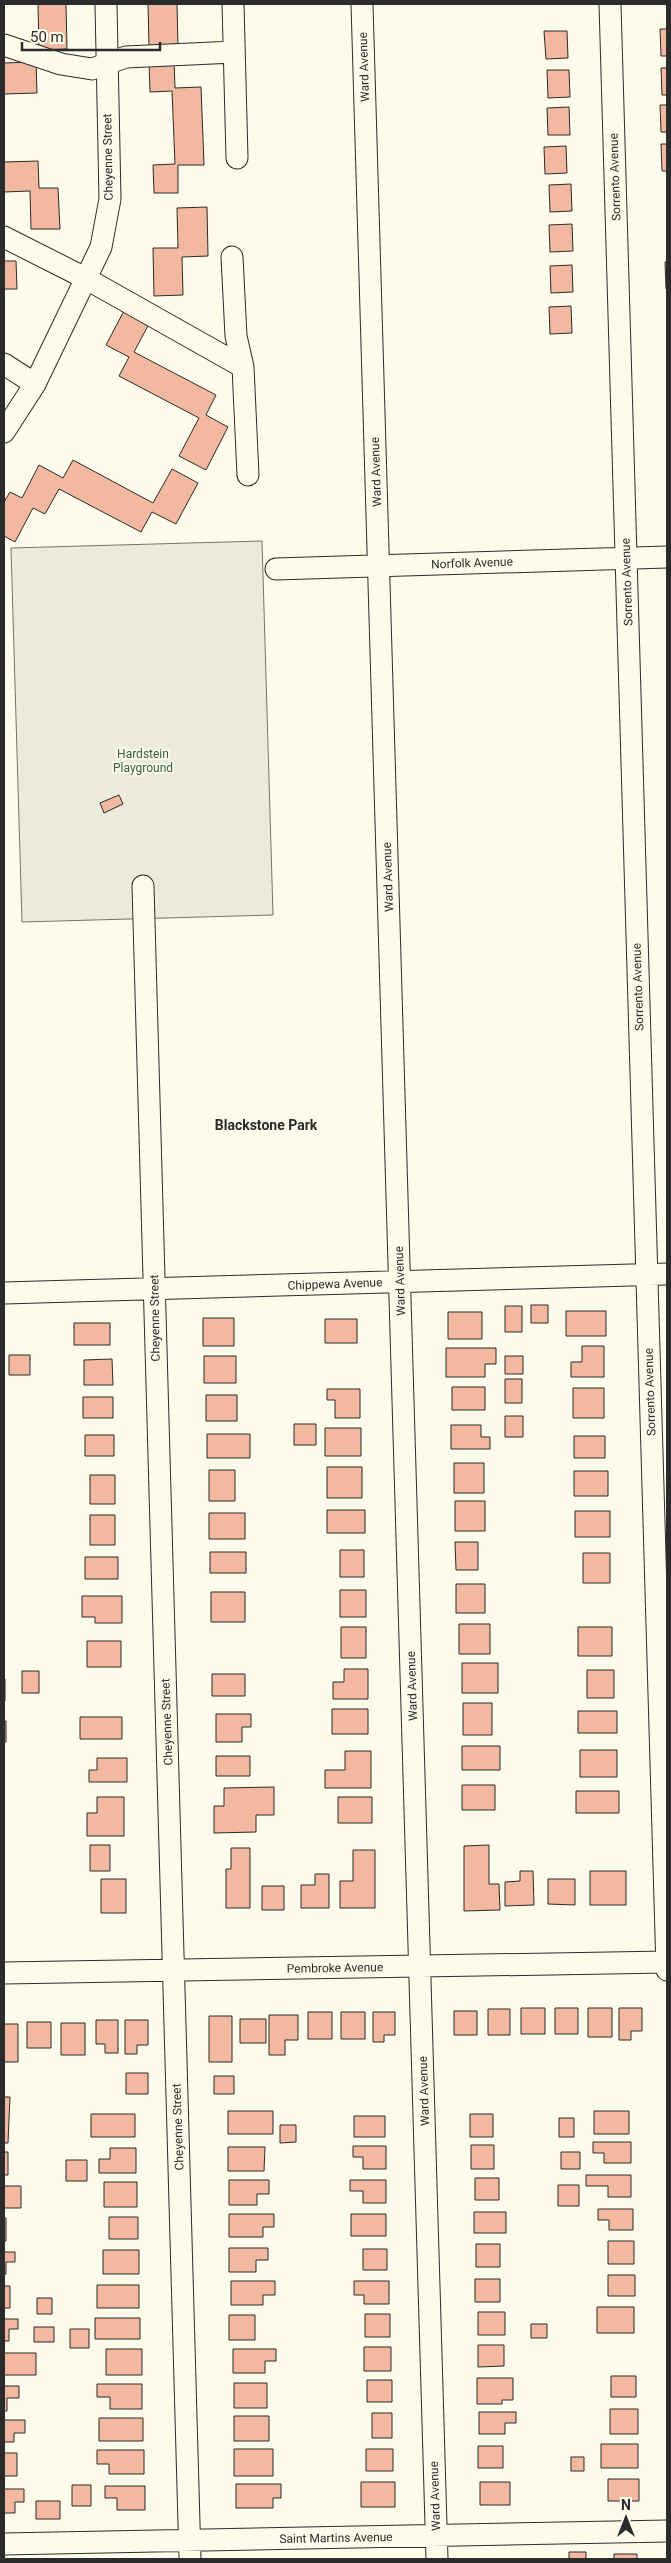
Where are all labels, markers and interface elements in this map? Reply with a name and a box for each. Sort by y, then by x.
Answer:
scale bar [22,20,160,52]
text: 50 m [30,28,64,46]
street label: Ward Avenue [356,32,372,102]
street label: Cheyenne Street [100,113,116,201]
street label: Sorrento Avenue [606,133,624,221]
street label: Ward Avenue [368,437,384,507]
street label: Sorrento Avenue [618,538,636,626]
street label: Norfolk Avenue [431,555,513,571]
park label: Hardstein Playground [113,747,173,775]
street label: Ward Avenue [380,842,396,912]
street label: Sorrento Avenue [629,943,647,1031]
district label: Blackstone Park [215,1117,318,1133]
street label: Ward Avenue [392,1246,408,1316]
street label: Cheyenne Street [147,1274,163,1362]
street label: Chippewa Avenue [287,1275,383,1293]
street label: Sorrento Avenue [641,1348,659,1436]
street label: Ward Avenue [404,1651,420,1721]
street label: Cheyenne Street [158,1678,176,1766]
street label: Pembroke Avenue [287,1960,383,1976]
street label: Ward Avenue [416,2056,432,2126]
street label: Cheyenne Street [169,2083,187,2171]
street label: Ward Avenue [427,2461,443,2531]
north arrow [601,2493,651,2543]
text: N [621,2497,631,2513]
street label: Saint Martins Avenue [279,2530,393,2546]

